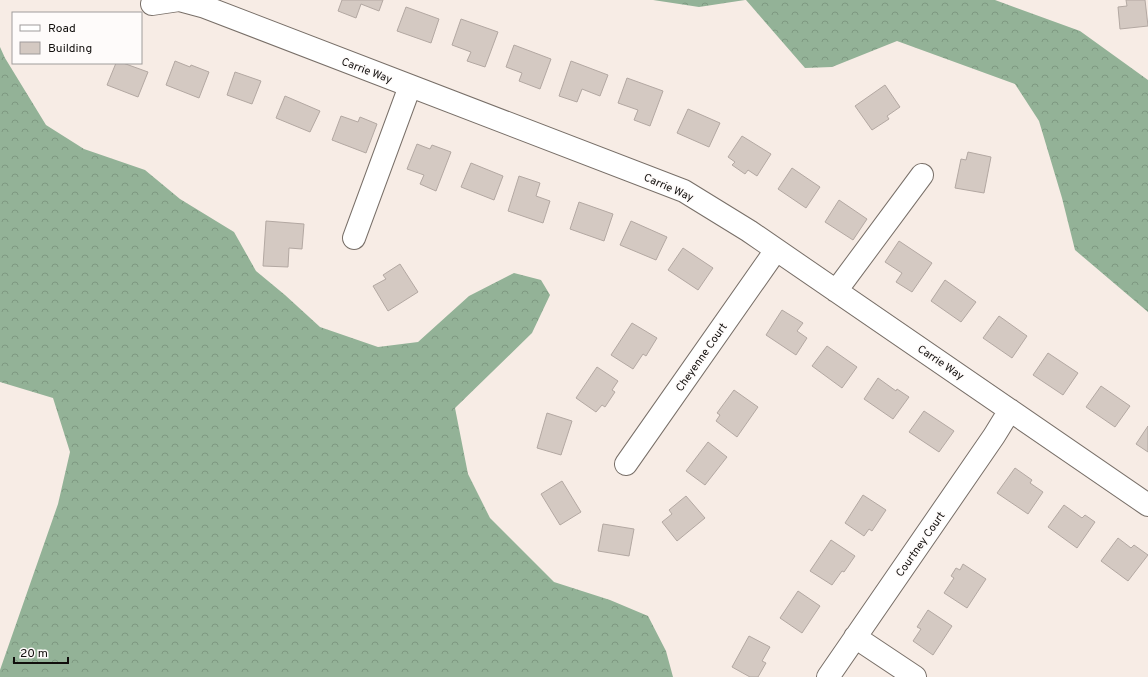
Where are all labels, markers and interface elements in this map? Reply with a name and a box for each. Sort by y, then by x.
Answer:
legend [12,12,142,64]
text: Road [48,21,76,37]
text: Building [48,41,92,57]
street label: Carrie Way [339,55,394,87]
street label: Carrie Way [641,171,696,205]
street label: Cheyenne Court [673,321,731,395]
street label: Carrie Way [915,342,967,384]
street label: Courtney Court [893,509,948,580]
scale bar [14,639,68,665]
text: 20 m [20,646,48,662]

